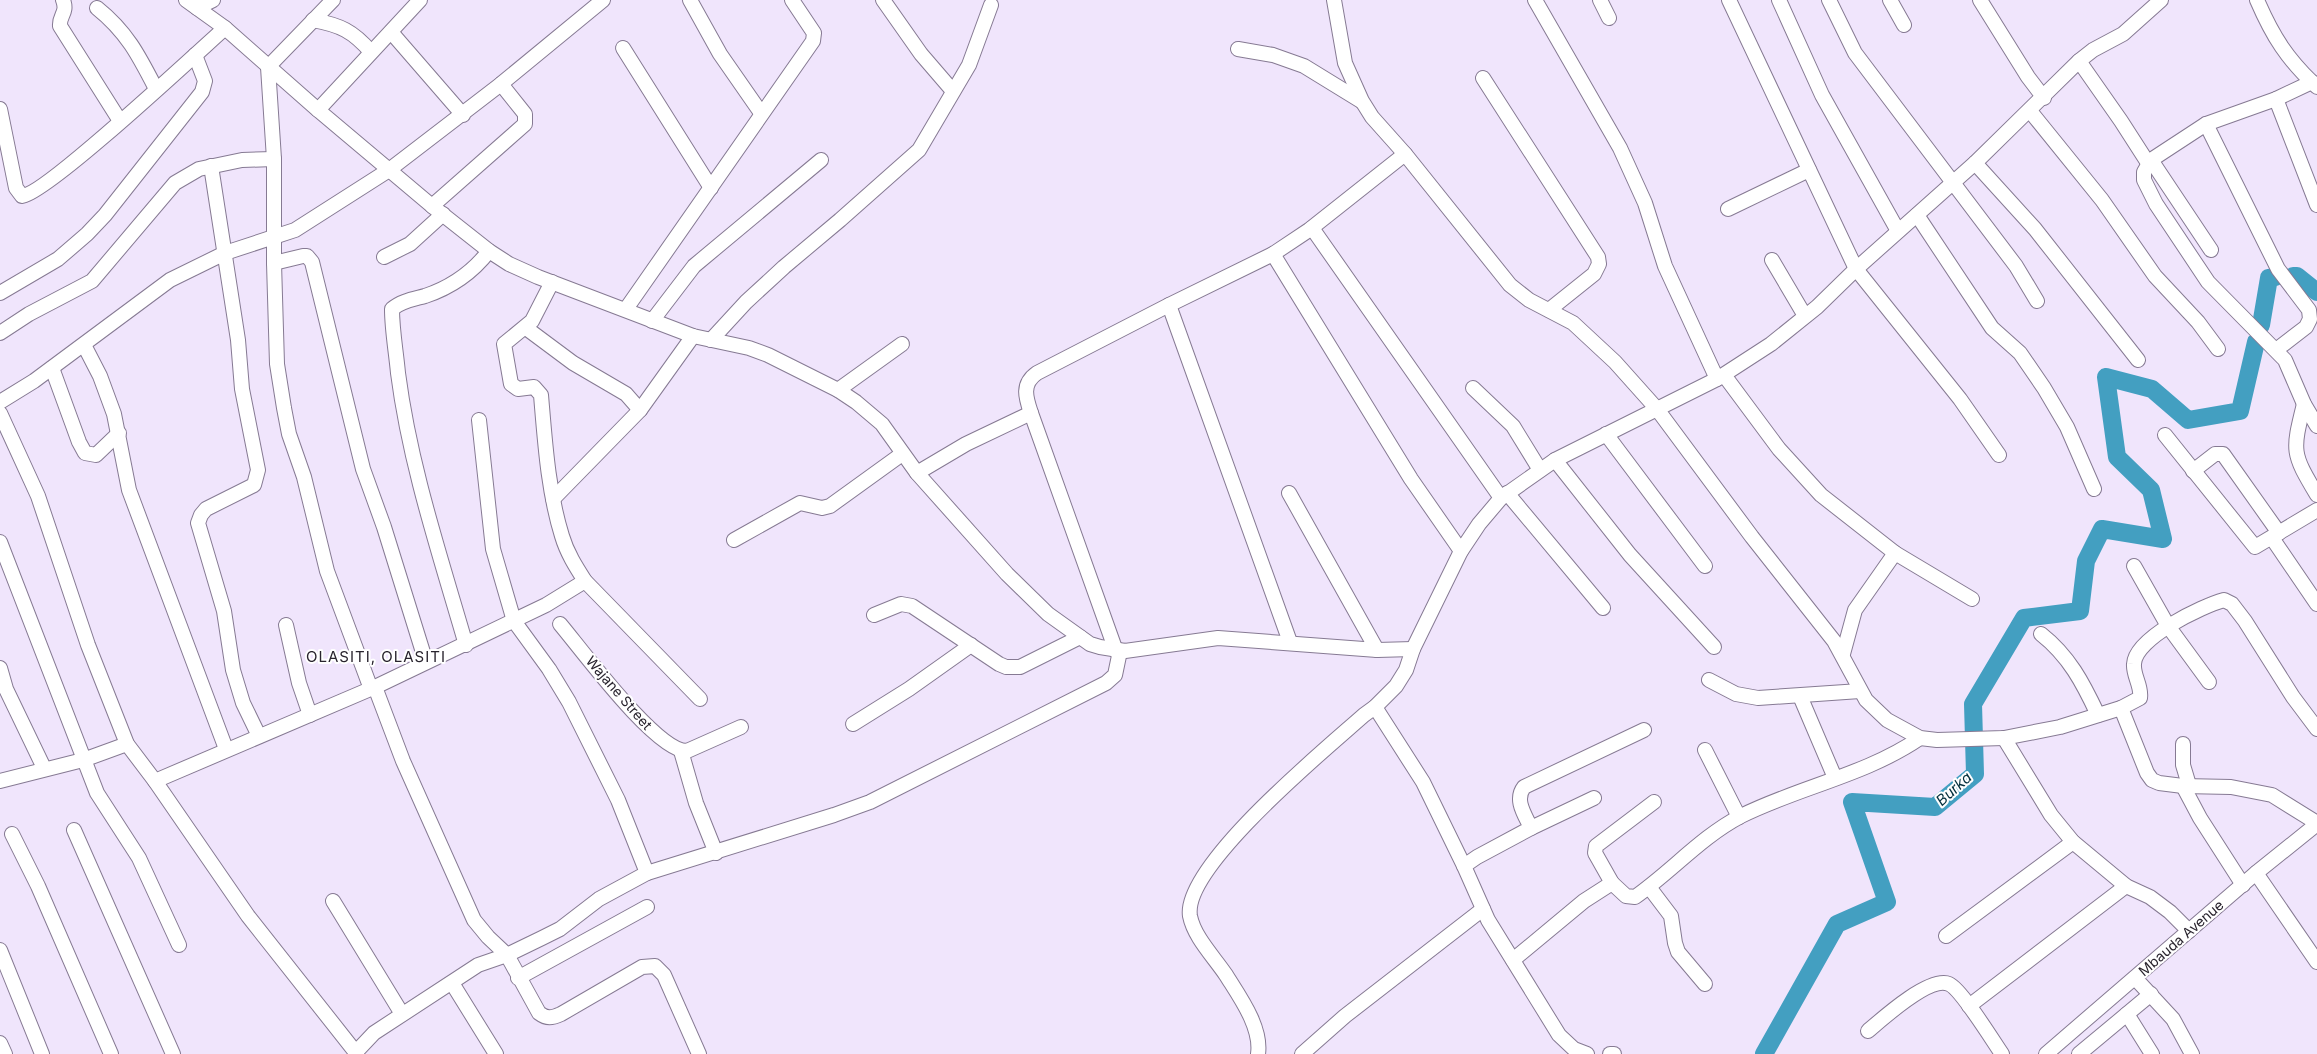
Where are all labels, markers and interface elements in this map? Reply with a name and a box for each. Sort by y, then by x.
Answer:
district label: OLASITI, OLASITI [306,647,446,666]
street label: Wajane Street [583,652,656,733]
water label: Burka [1932,768,1976,810]
street label: Mbauda Avenue [2135,896,2227,979]

